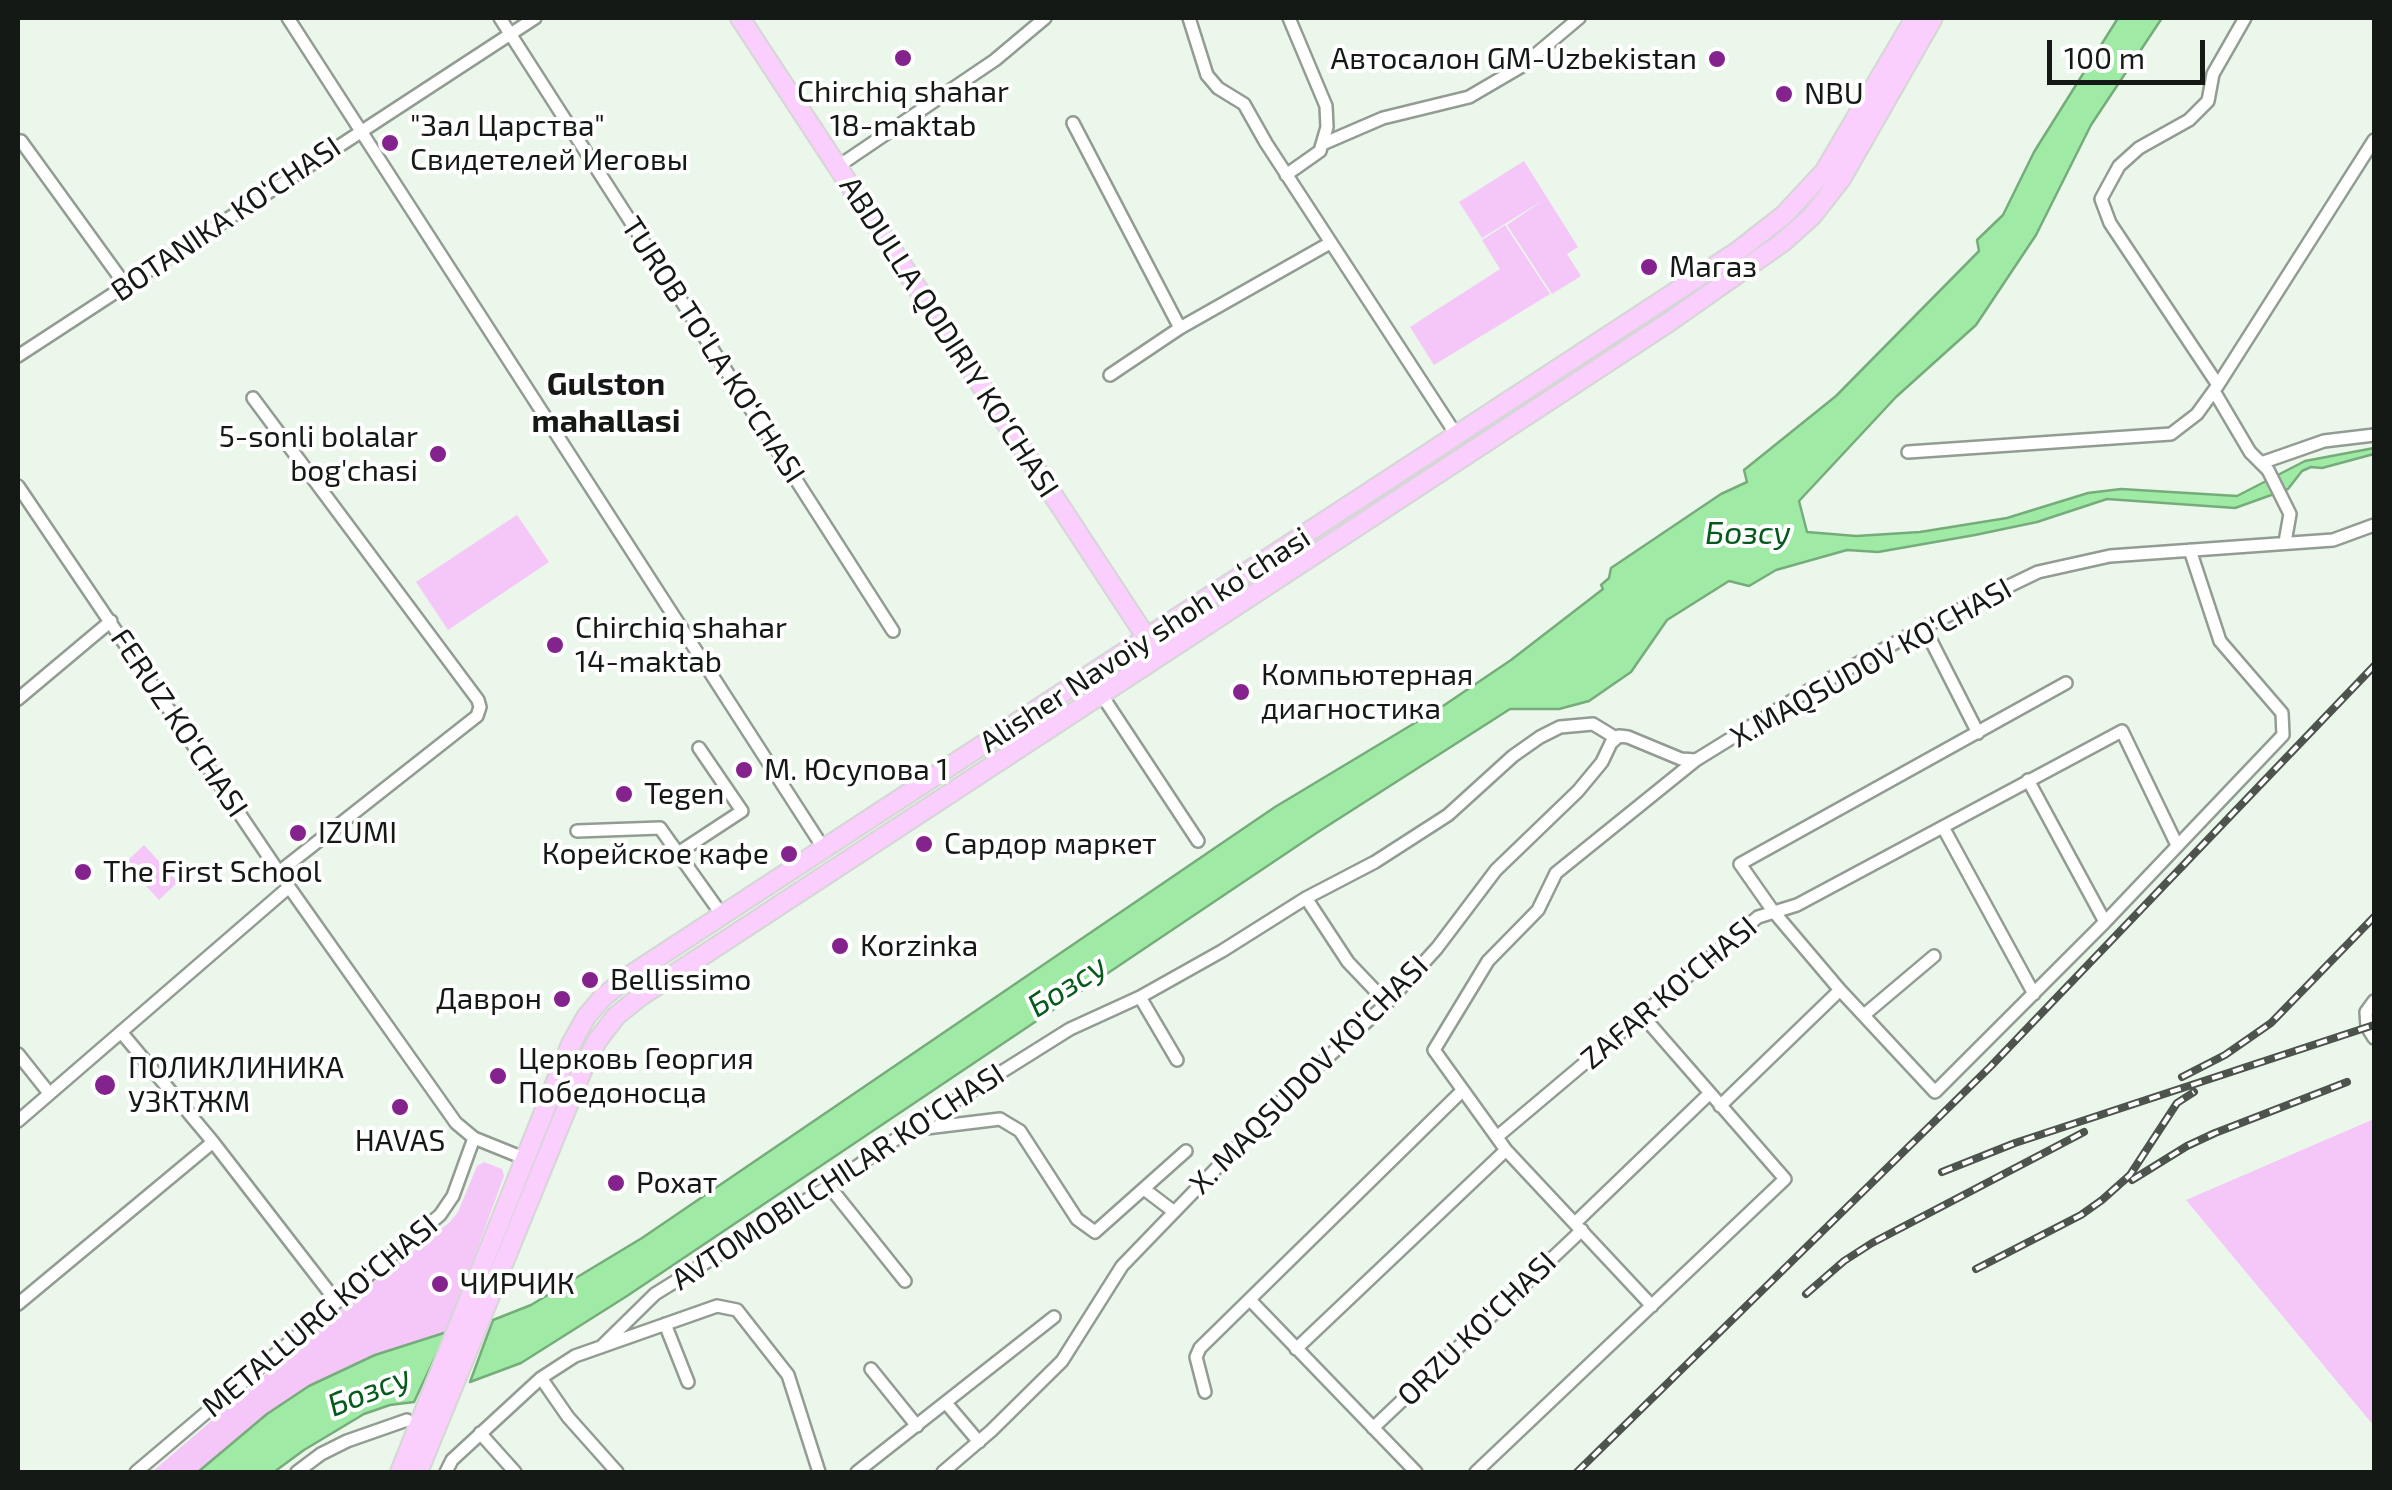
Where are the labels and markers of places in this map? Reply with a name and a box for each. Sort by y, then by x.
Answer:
place label: Автосалон GM-Uzbekistan [1331,41,1697,77]
marker: Chirchiq shahar 18-maktab [892,47,914,69]
marker: Автосалон GM-Uzbekistan [1706,48,1728,70]
place label: Chirchiq shahar 18-maktab [797,74,1009,144]
place label: NBU [1804,76,1864,112]
marker: NBU [1773,83,1795,105]
place label: "Зал Царства" Свидетелей Иеговы [410,108,688,178]
marker: "Зал Царства" Свидетелей Иеговы [379,132,401,154]
place label: Магаз [1669,249,1757,285]
marker: Магаз [1638,256,1660,278]
place label: 5-sonli bolalar bog'chasi [219,419,418,490]
marker: 5-sonli bolalar bog'chasi [427,443,449,465]
place label: Chirchiq shahar 14-maktab [575,610,787,680]
marker: Chirchiq shahar 14-maktab [544,634,566,656]
place label: Компьютерная диагностика [1261,657,1473,728]
marker: Компьютерная диагностика [1230,681,1252,703]
place label: М. Юсупова 1 [764,752,948,788]
marker: М. Юсупова 1 [733,759,755,781]
place label: Tegen [644,776,724,812]
marker: Tegen [613,783,635,805]
place label: IZUMI [318,815,397,851]
marker: IZUMI [287,822,309,844]
place label: Сардор маркет [944,826,1157,862]
marker: Сардор маркет [913,833,935,855]
place label: Корейское кафе [542,836,769,872]
marker: Корейское кафе [778,843,800,865]
place label: The First School [103,854,322,890]
marker: The First School [72,861,94,883]
place label: Korzinka [860,928,978,964]
marker: Korzinka [829,935,851,957]
place label: Bellissimo [610,962,751,998]
marker: Bellissimo [579,969,601,991]
place label: Даврон [436,981,542,1017]
marker: Даврон [551,988,573,1010]
place label: Церковь Георгия Победоносца [518,1041,754,1112]
place label: ПОЛИКЛИНИКА УЗКТЖМ [128,1050,344,1120]
marker: Церковь Георгия Победоносца [487,1065,509,1087]
marker: ПОЛИКЛИНИКА УЗКТЖМ [92,1072,118,1098]
marker: HAVAS [389,1096,411,1118]
place label: HAVAS [355,1123,445,1159]
place label: Рохат [636,1165,718,1201]
marker: Рохат [605,1172,627,1194]
place label: ЧИРЧИК [460,1266,575,1302]
marker: ЧИРЧИК [429,1273,451,1295]

